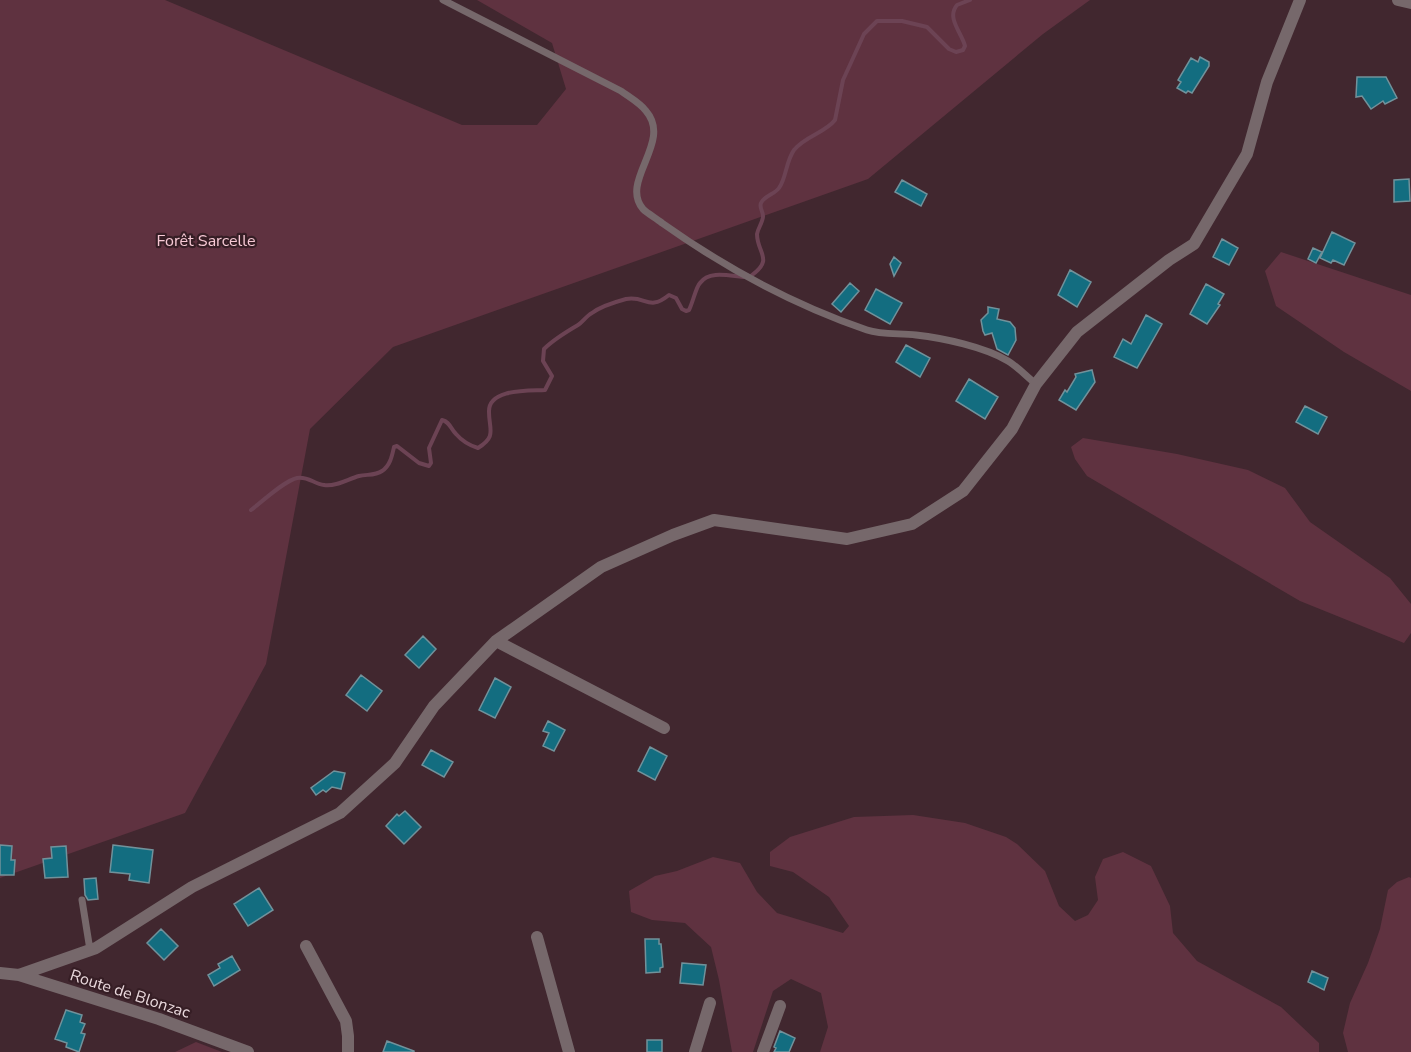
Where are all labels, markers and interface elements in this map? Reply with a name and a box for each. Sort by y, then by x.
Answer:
park label: Forêt Sarcelle [157,230,255,252]
street label: Route de Blonzac [67,964,193,1024]

